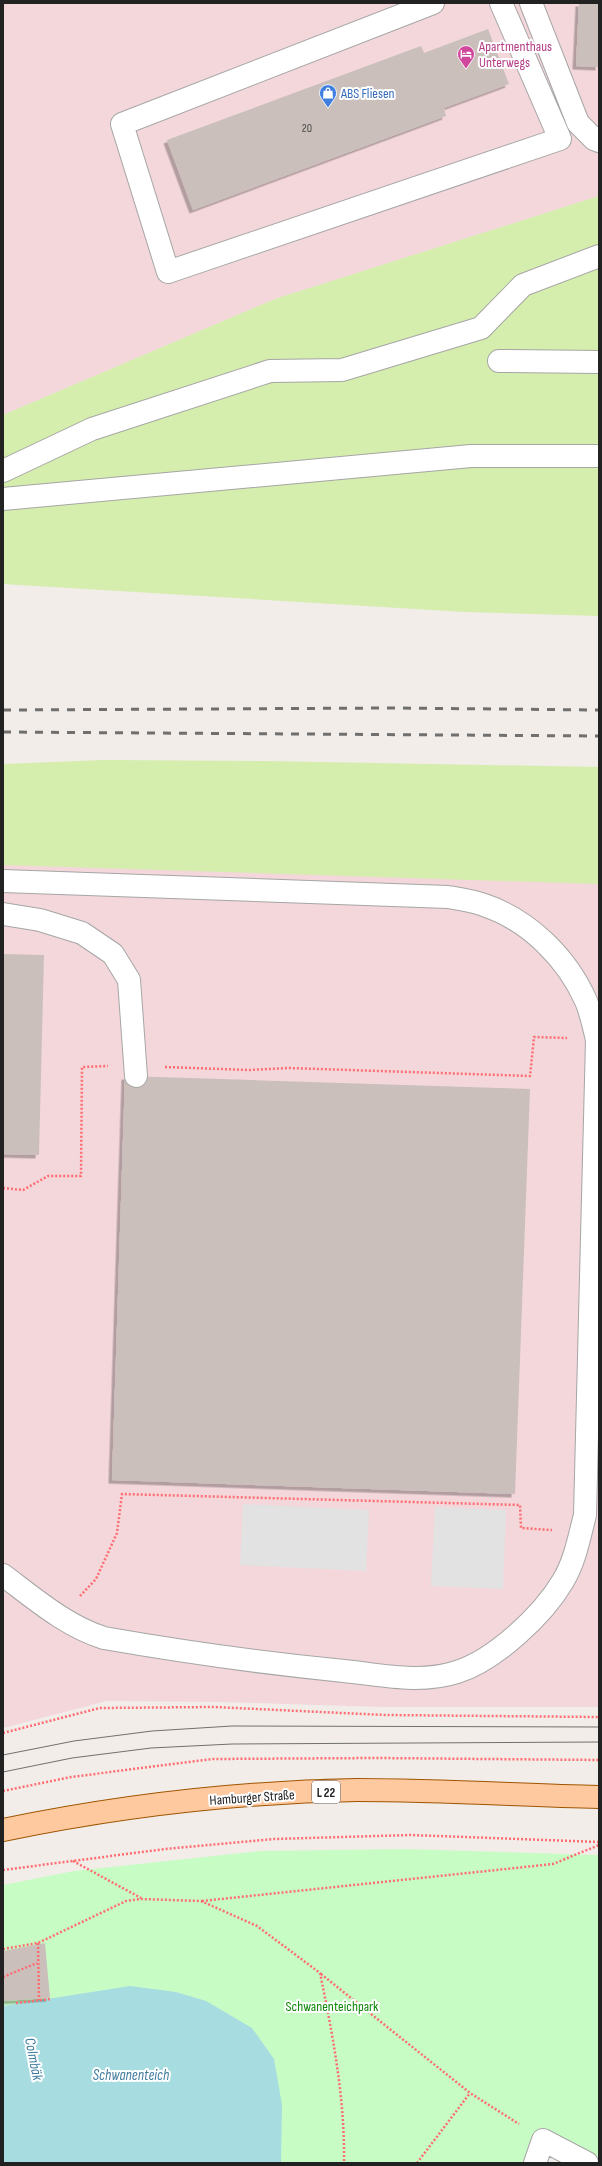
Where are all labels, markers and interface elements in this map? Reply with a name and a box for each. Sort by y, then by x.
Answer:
place label: Apartmenthaus Unterwegs [478,38,552,71]
hotel icon: Apartmenthaus Unterwegs [456,44,476,69]
shop icon: ABS Fliesen [318,83,338,108]
place label: ABS Fliesen [340,85,395,102]
house number: 20 [302,121,312,136]
road number: L 22 [312,1781,340,1803]
street label: Hamburger Straße [209,1786,295,1809]
park label: Schwanenteichpark [286,1998,379,2015]
water label: Colmbäk [20,2036,47,2082]
water label: Schwanenteich [93,2066,169,2085]

